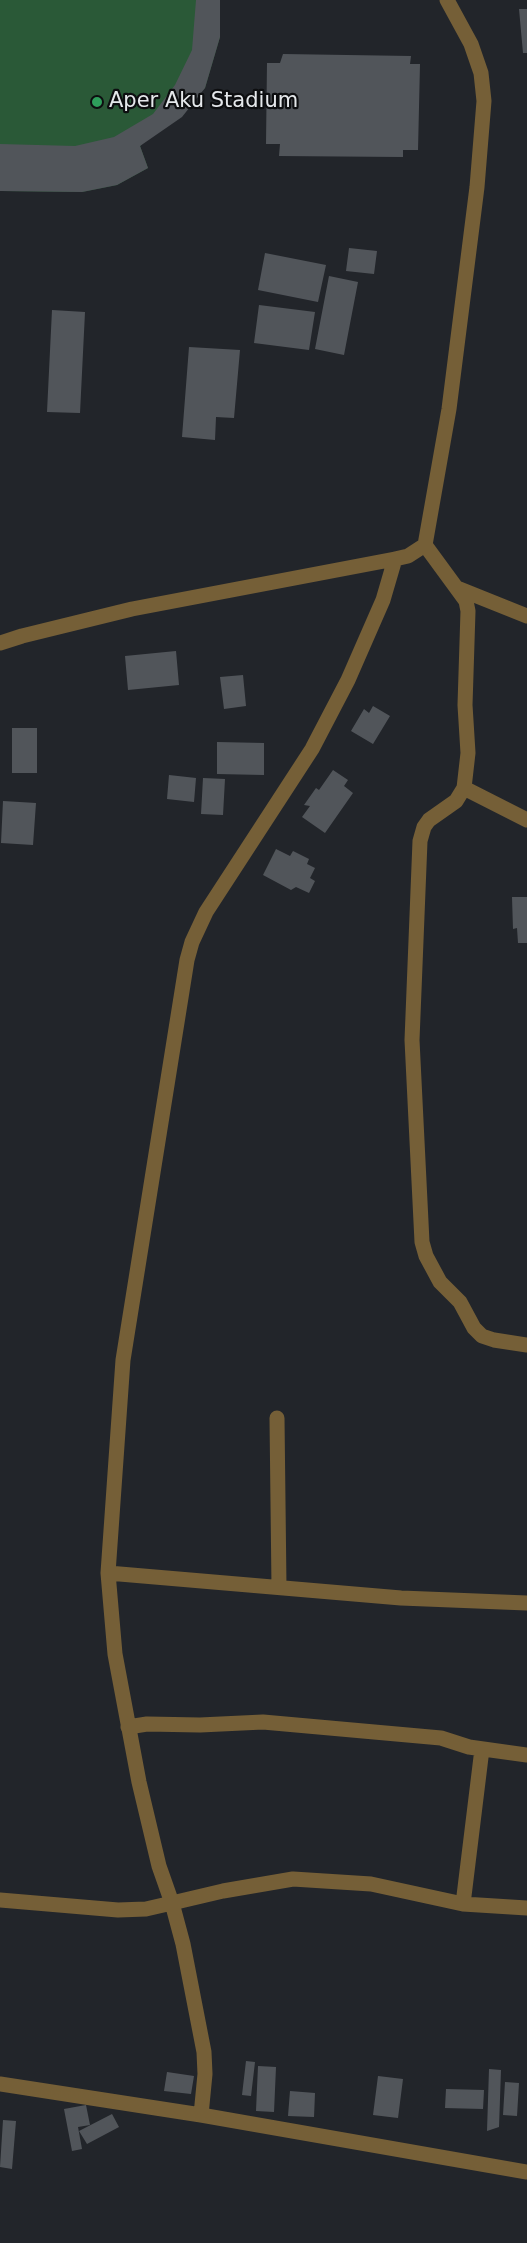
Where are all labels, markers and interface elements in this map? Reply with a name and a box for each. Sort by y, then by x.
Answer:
place label: Aper Aku Stadium [109,89,298,115]
marker: Aper Aku Stadium [90,95,104,109]

